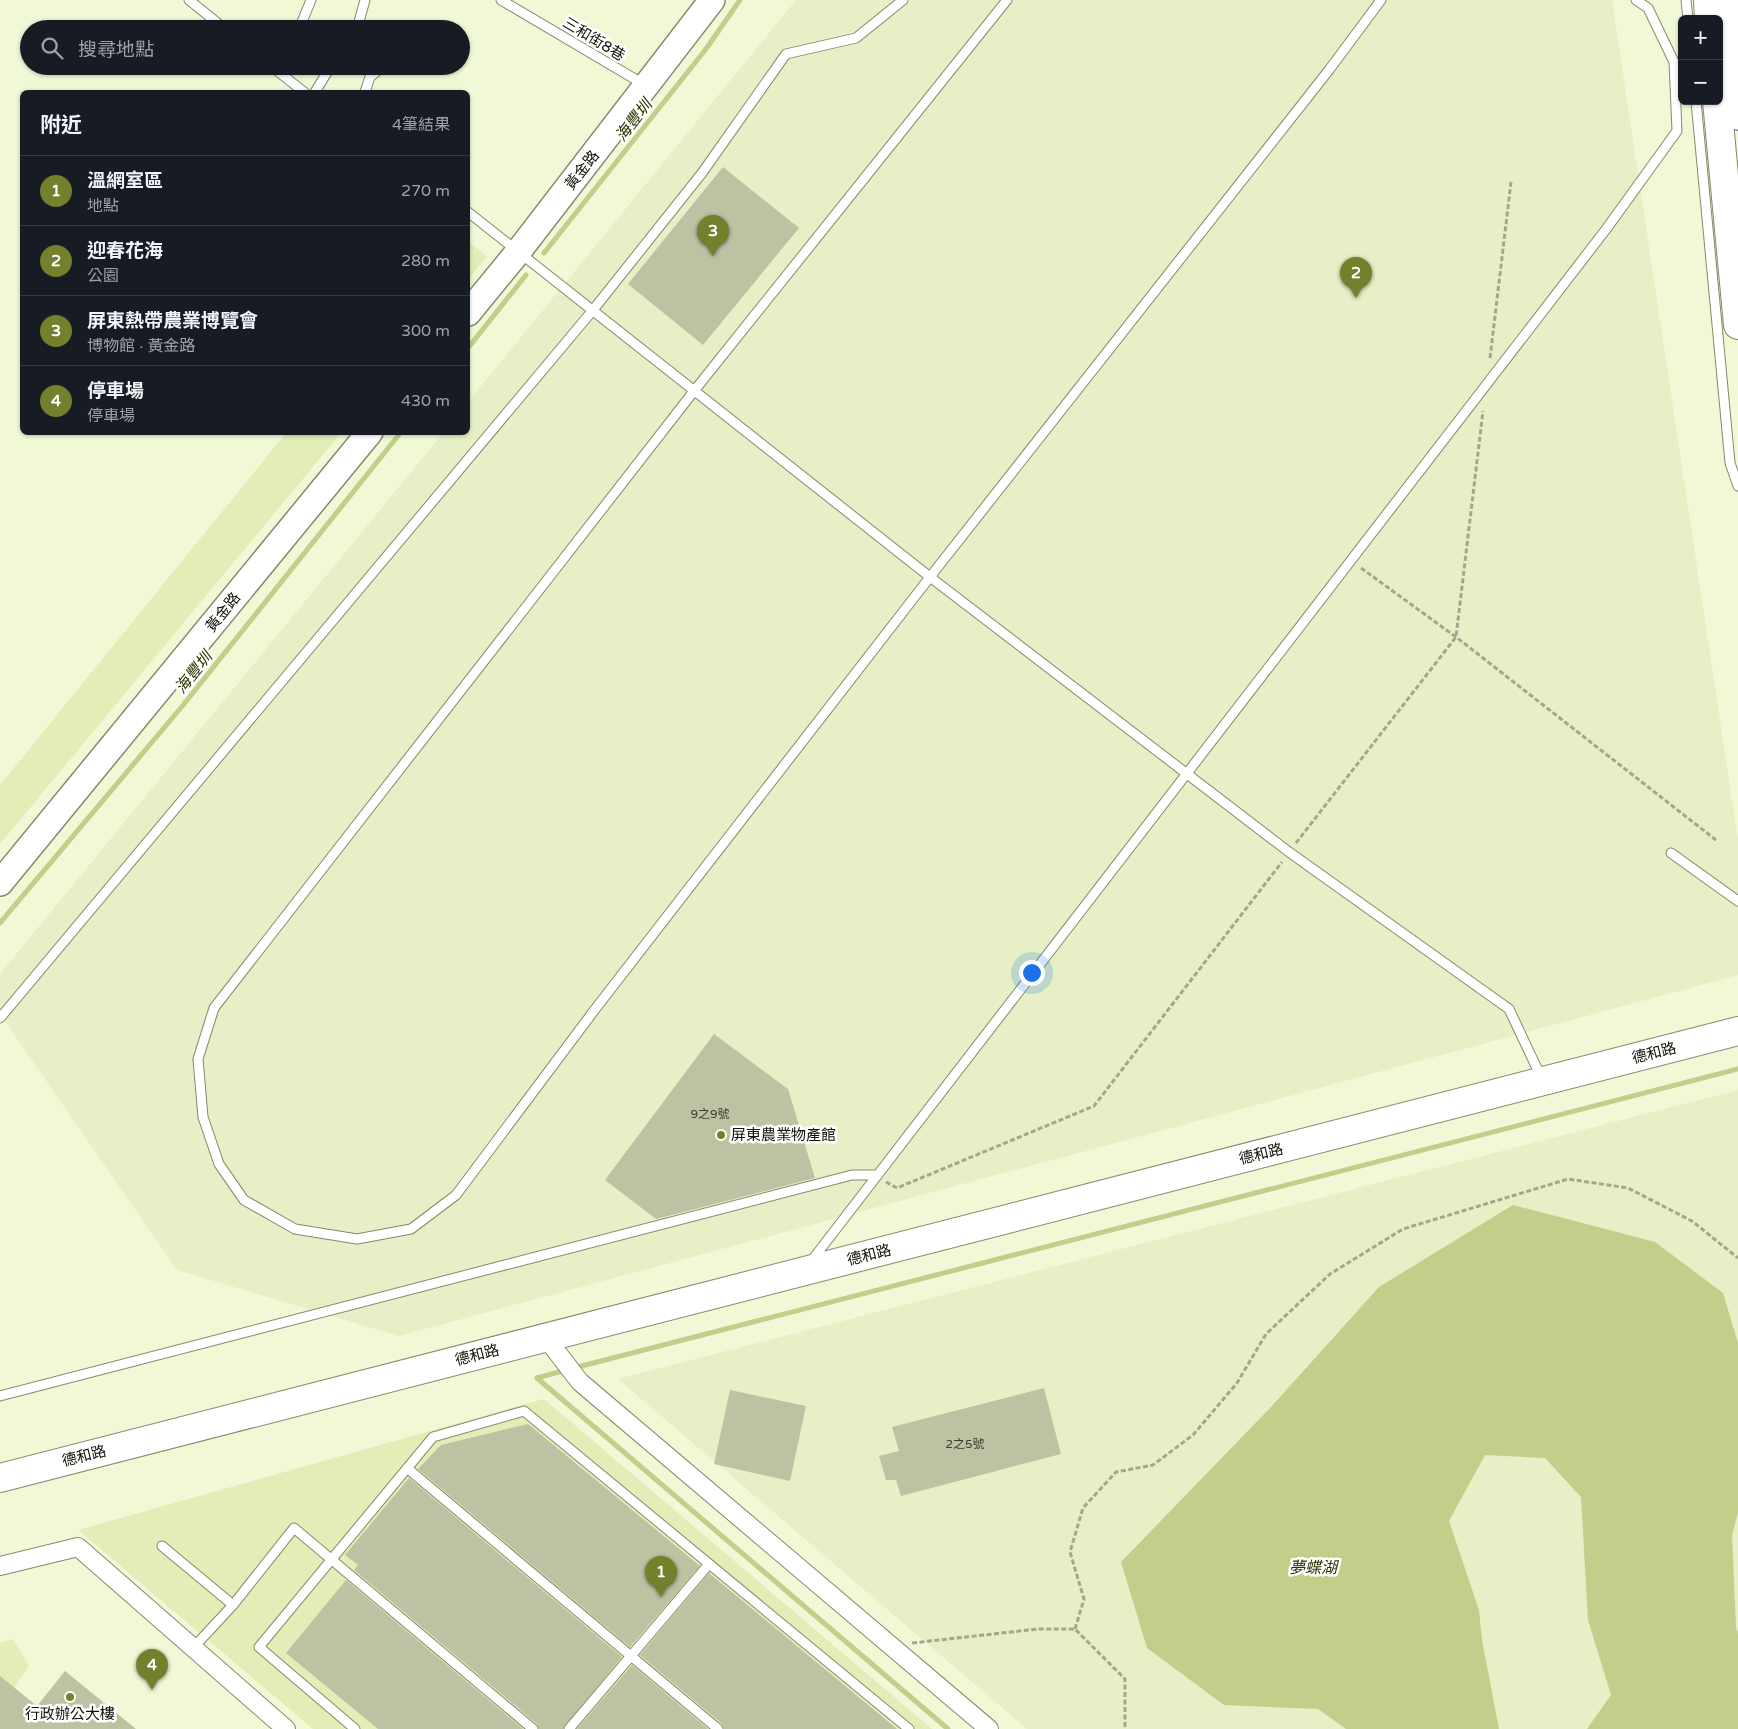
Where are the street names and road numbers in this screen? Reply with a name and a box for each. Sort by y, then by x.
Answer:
street label: 三和街8巷 [560,13,628,65]
street label: 黃金路 [561,147,603,193]
street label: 黃金路 [202,589,244,635]
street label: 德和路 [1630,1039,1678,1067]
street label: 德和路 [1237,1140,1285,1168]
street label: 德和路 [845,1241,893,1269]
street label: 德和路 [453,1341,501,1369]
street label: 德和路 [60,1442,108,1470]

